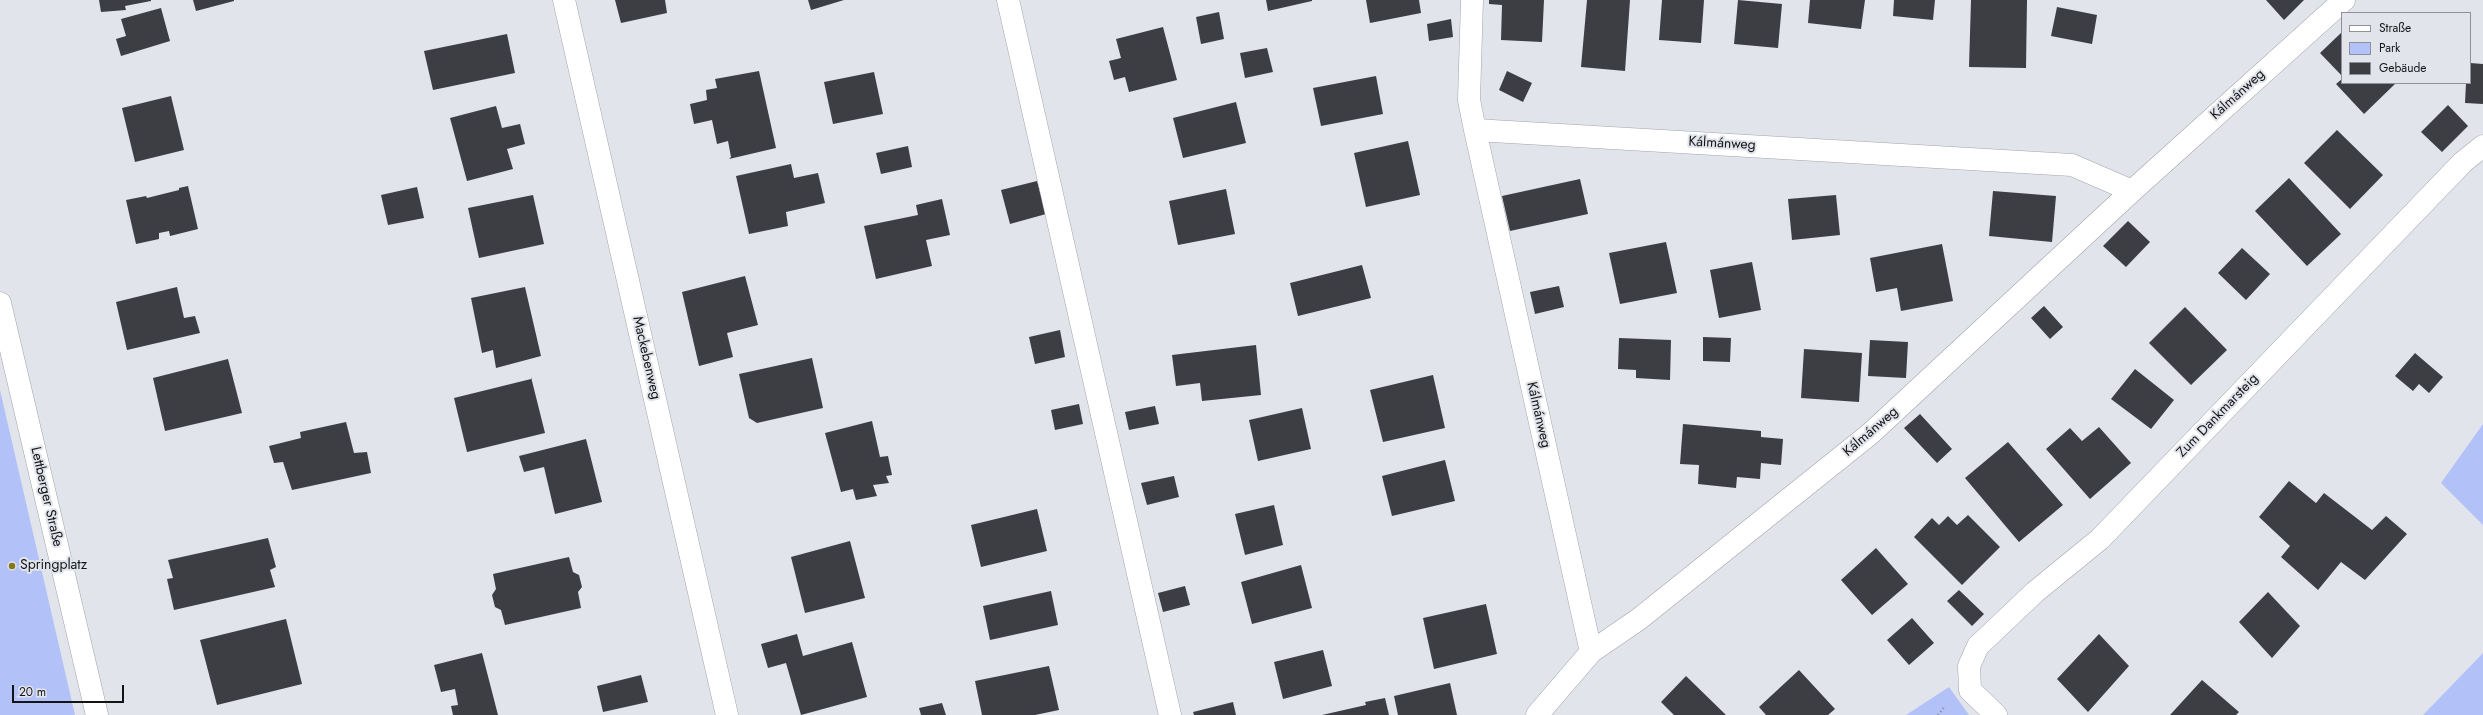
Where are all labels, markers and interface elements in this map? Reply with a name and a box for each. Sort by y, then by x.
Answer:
legend [2341,12,2471,84]
text: Straße [2379,19,2411,37]
text: Park [2379,39,2400,57]
text: Gebäude [2379,59,2426,77]
street label: Kálmánweg [2207,66,2269,124]
street label: Kálmánweg [1688,134,1756,154]
street label: Mackebenweg [628,315,664,401]
street label: Zum Dankmarsteig [2174,371,2262,461]
street label: Kálmánweg [1522,380,1554,450]
street label: Kálmánweg [1840,404,1902,460]
street label: Lettberger Straße [26,445,66,549]
place label: Springplatz [20,558,87,574]
marker: Springplatz [7,561,17,571]
scale bar [14,677,126,703]
text: 20 m [19,683,46,701]

